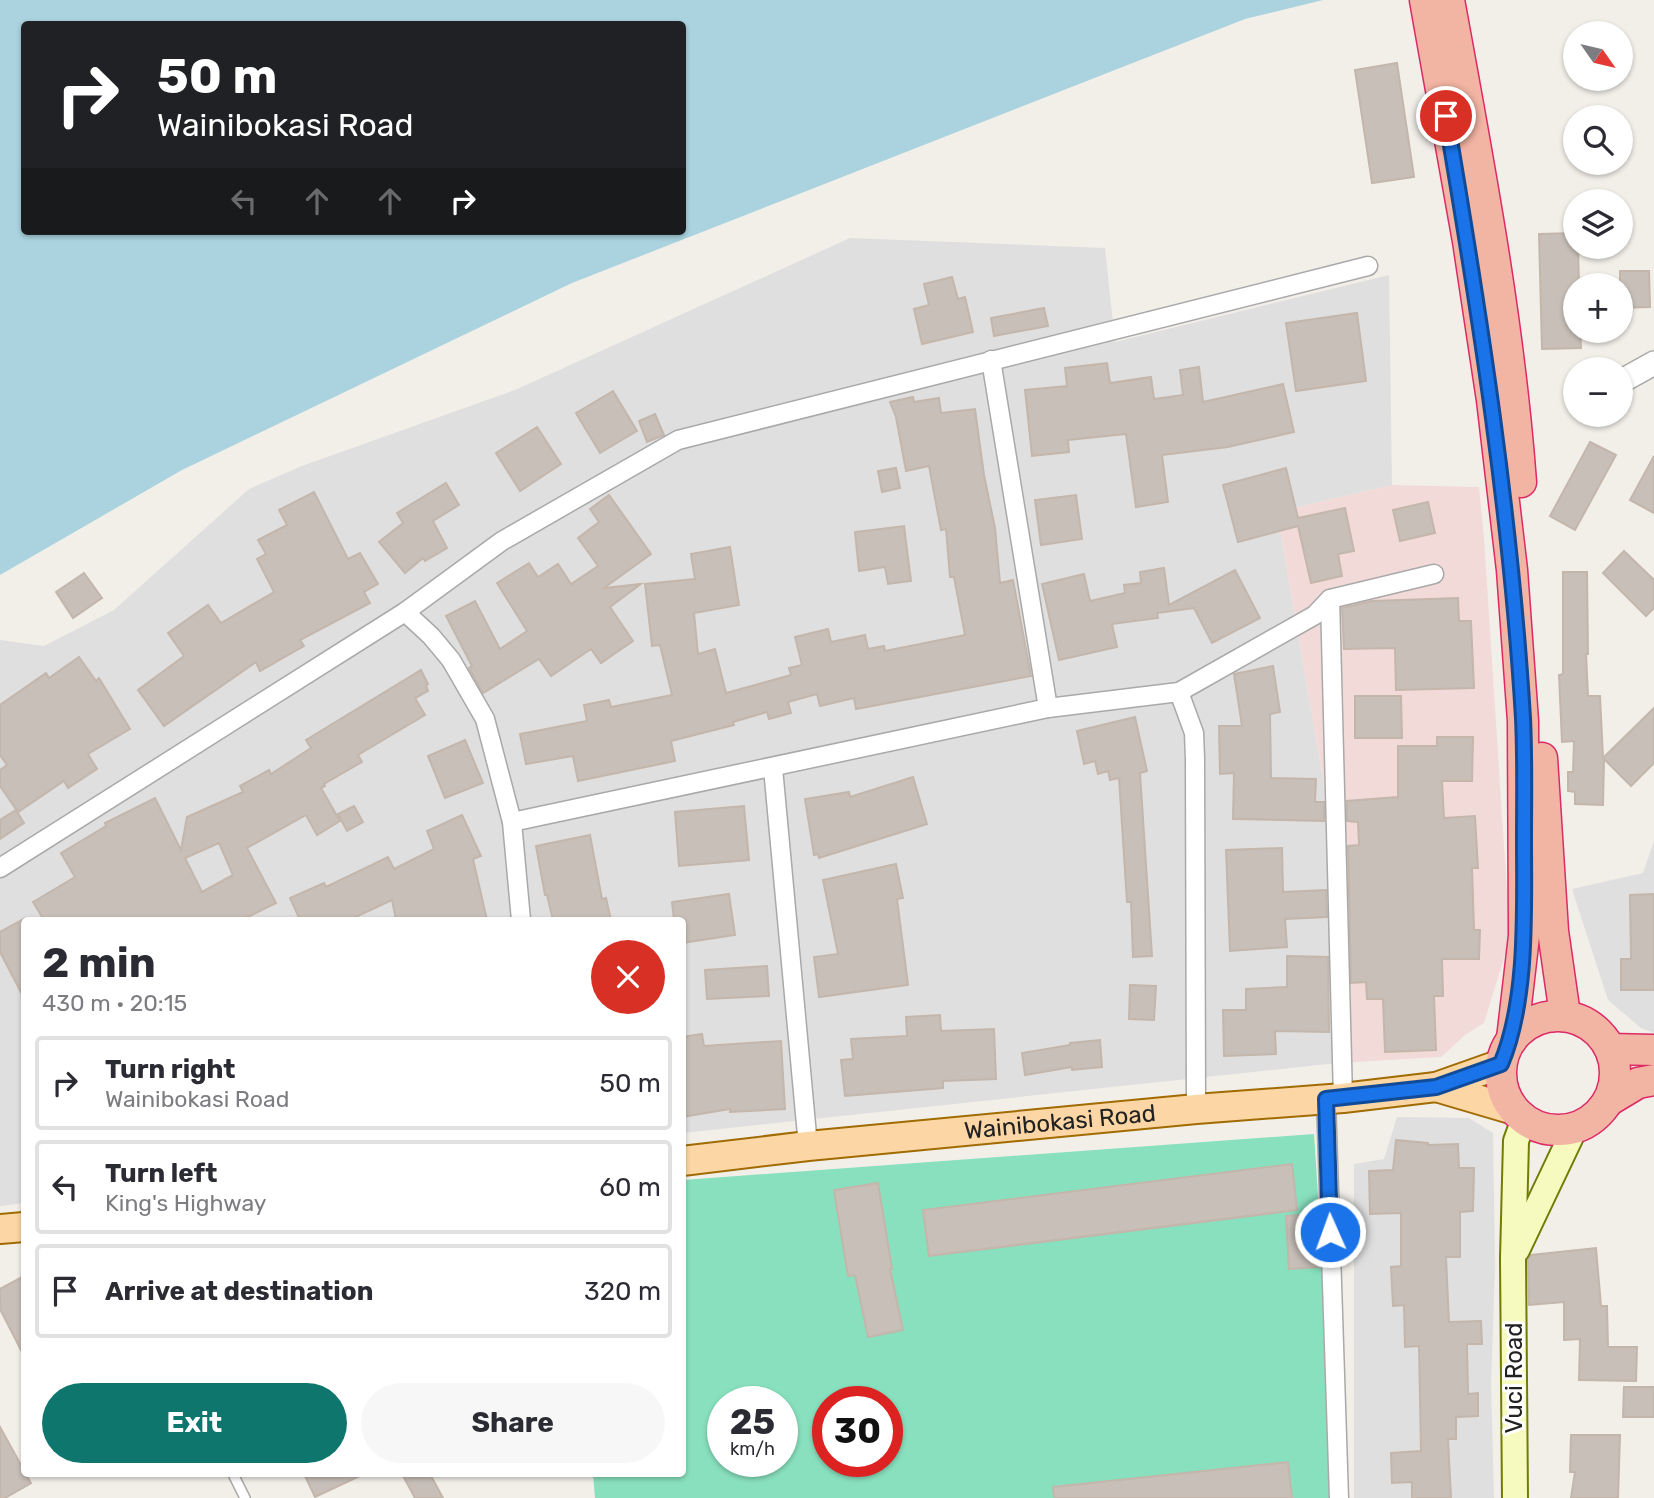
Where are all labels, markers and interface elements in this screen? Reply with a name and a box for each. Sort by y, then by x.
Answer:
north arrow [1563,21,1633,91]
map controls [1563,21,1633,427]
text: 50 m [157,47,277,105]
icon: right [42,49,133,140]
pin [1416,86,1476,146]
icon: arrive [1427,97,1465,135]
button: search [1563,105,1633,175]
text: Wainibokasi Road [157,106,413,144]
icon: left [225,182,263,220]
icon: ahead [298,182,336,220]
icon: ahead [371,182,409,220]
icon: right [444,182,482,220]
button: layers [1563,189,1633,259]
button: + [1563,273,1633,343]
button: − [1563,357,1633,427]
text: 2 min [42,938,156,988]
button: close [591,940,665,1014]
text: 430 m · 20:15 [42,989,187,1017]
text: Turn right [105,1054,235,1085]
icon: right [46,1064,84,1102]
text: 50 m [600,1068,661,1099]
text: Wainibokasi Road [105,1085,289,1113]
street label: Wainibokasi Road [963,1099,1157,1145]
text: Turn left [105,1158,217,1189]
icon: left [46,1168,84,1206]
text: 60 m [599,1172,661,1203]
text: King's Highway [105,1189,267,1217]
position arrow [1293,1195,1367,1269]
icon: arrive [46,1272,84,1310]
text: Arrive at destination [105,1276,373,1307]
text: 320 m [584,1276,661,1307]
street label: Vuci Road [1500,1322,1528,1434]
button: Exit [42,1383,347,1463]
button: Share [361,1383,665,1463]
speed limit sign: 30 [812,1386,903,1477]
text: 25 [730,1401,775,1443]
text: km/h [730,1438,775,1460]

